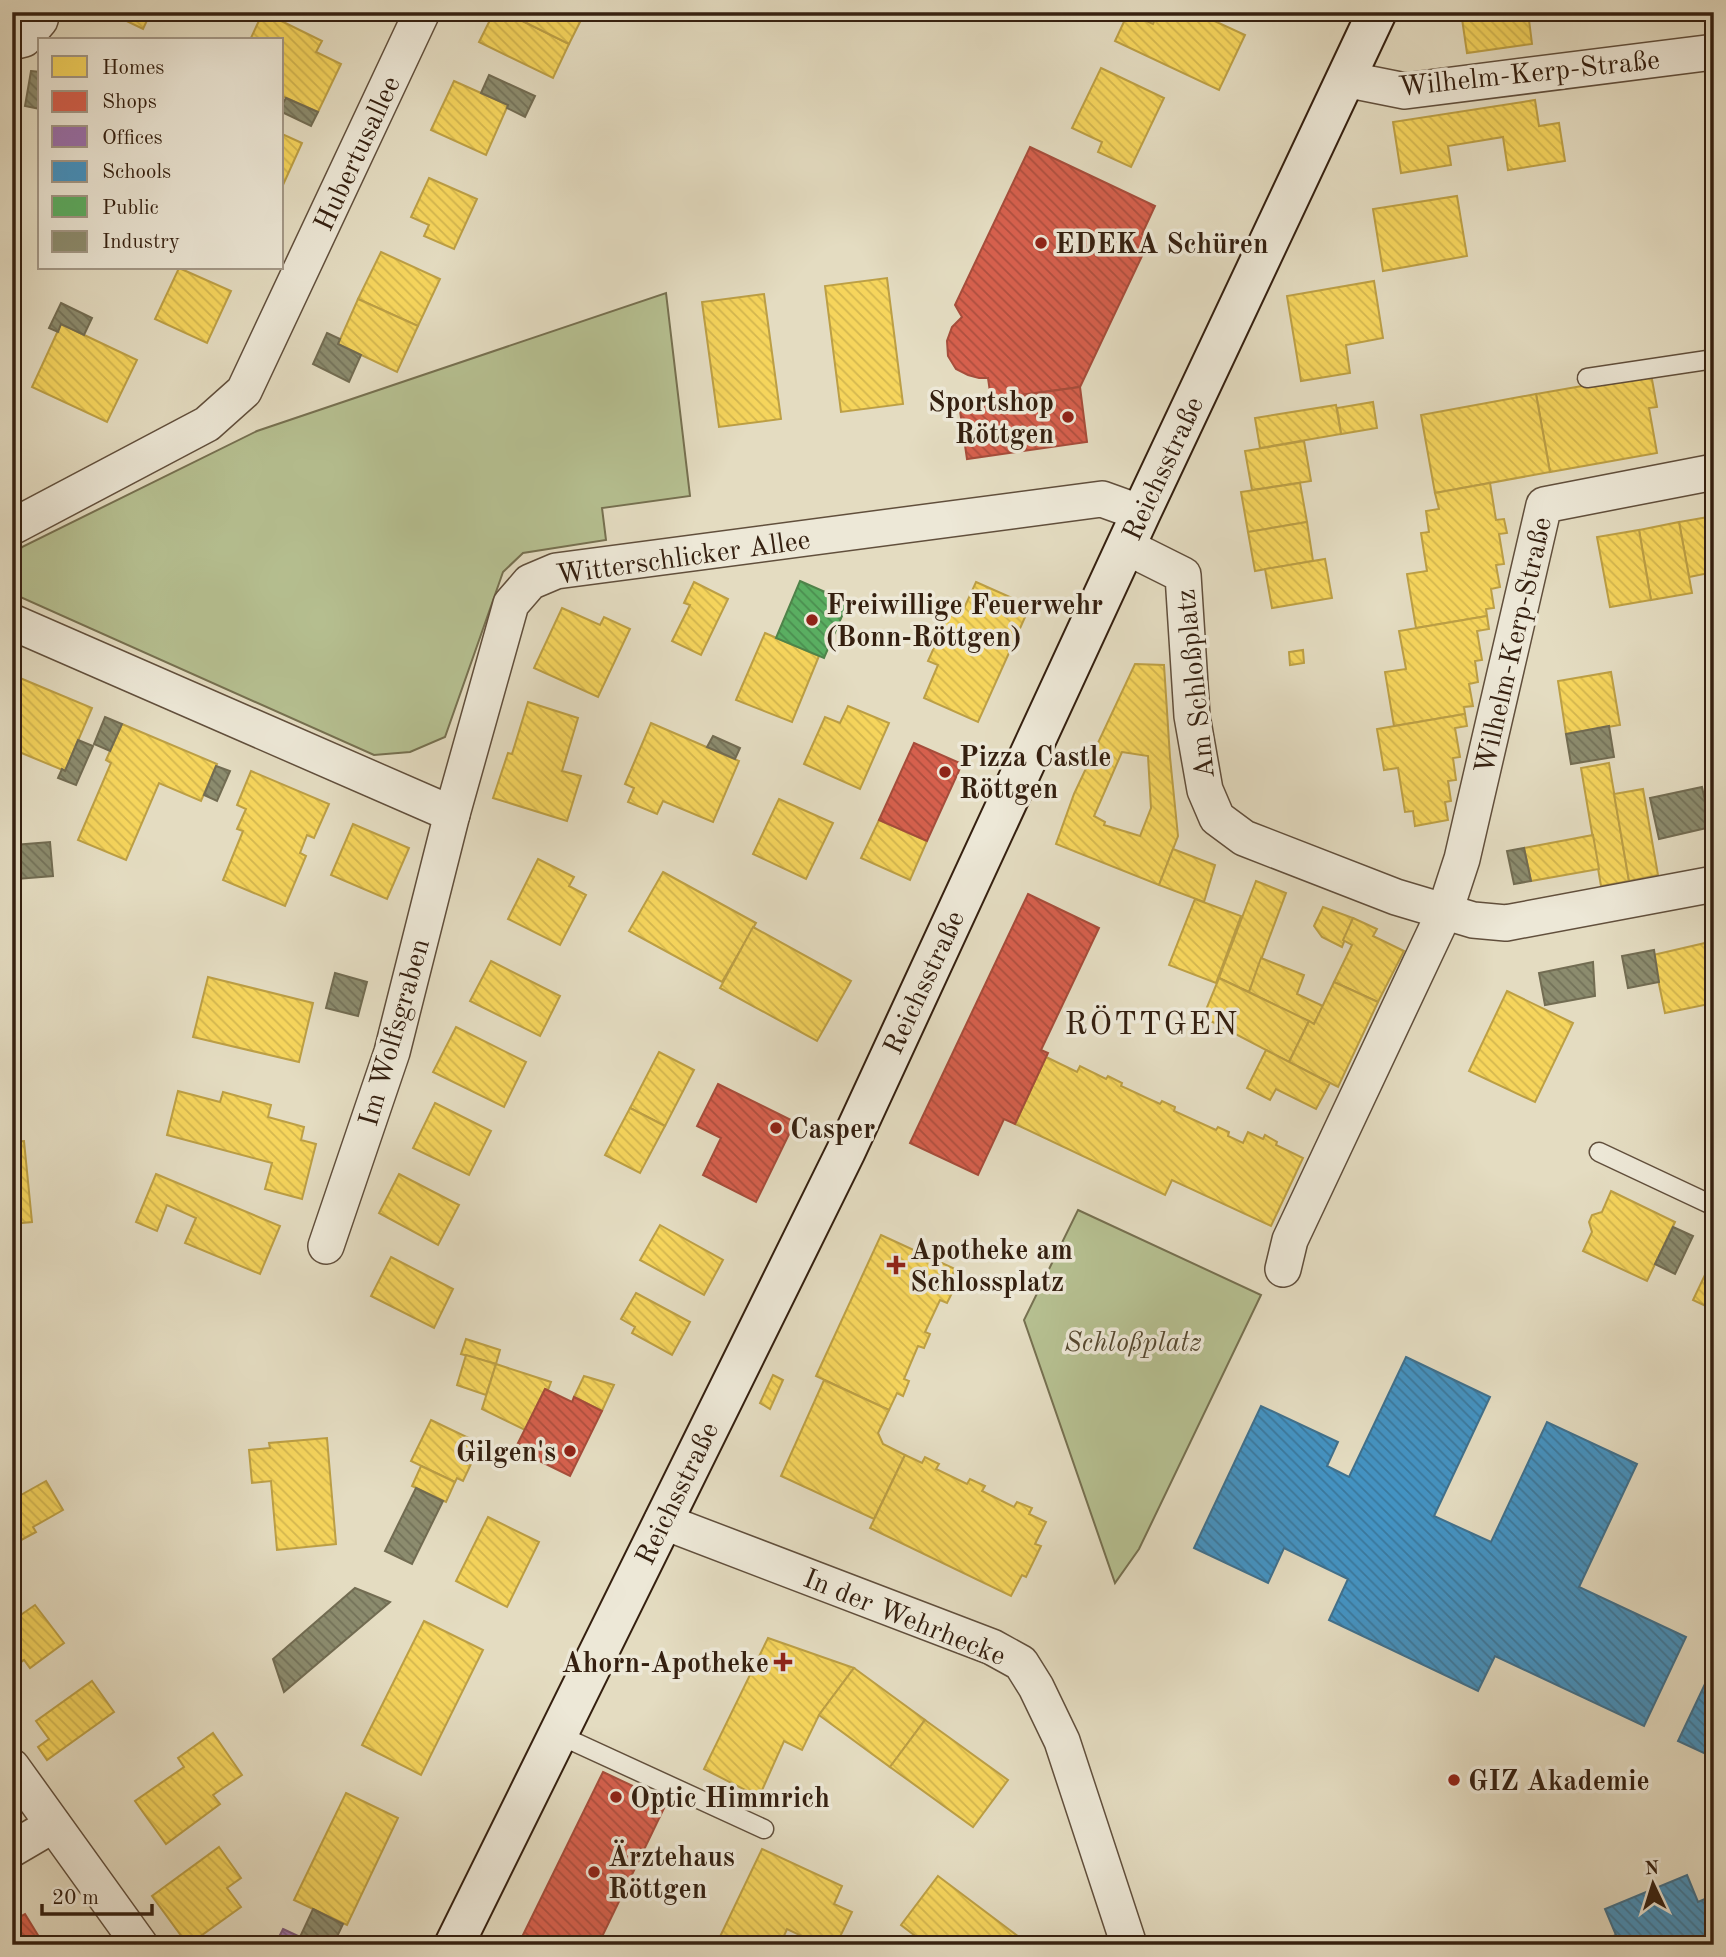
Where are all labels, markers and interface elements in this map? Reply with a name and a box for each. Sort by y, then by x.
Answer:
legend [38,38,284,270]
street label: Wilhelm-Kerp-Straße [1397,47,1661,103]
text: Homes [102,58,164,79]
street label: Hubertusallee [311,73,407,236]
text: Shops [102,92,157,113]
text: Offices [102,128,163,149]
text: Schools [102,162,171,183]
text: Public [102,198,159,219]
text: Industry [102,232,180,253]
place label: EDEKA Schüren [1055,232,1269,260]
marker: EDEKA Schüren [1033,235,1049,251]
place label: Sportshop Röttgen [928,390,1054,450]
street label: Reichsstraße [1119,393,1210,545]
marker: Sportshop Röttgen [1060,409,1076,425]
street label: Wilhelm-Kerp-Straße [1472,515,1558,777]
street label: Witterschlicker Allee [555,527,812,591]
street label: Am Schloßplatz [1173,588,1221,780]
place label: Freiwillige Feuerwehr (Bonn-Röttgen) [826,593,1103,653]
marker: Freiwillige Feuerwehr (Bonn-Röttgen) [804,612,820,628]
place label: Pizza Castle Röttgen [959,745,1112,805]
marker: Pizza Castle Röttgen [937,764,953,780]
street label: Reichsstraße [880,907,971,1059]
street label: Im Wolfsgraben [356,936,436,1130]
district label: RÖTTGEN [1065,1005,1239,1042]
place label: Casper [790,1117,875,1145]
marker: Casper [768,1120,784,1136]
place label: Apotheke am Schlossplatz [910,1238,1073,1298]
marker: Apotheke am Schlossplatz [888,1257,904,1273]
park label: Schloßplatz [1064,1330,1202,1358]
street label: Reichsstraße [632,1419,725,1570]
place label: Gilgen's [456,1440,556,1468]
marker: Gilgen's [562,1443,578,1459]
street label: In der Wehrhecke [799,1565,1009,1672]
place label: Ahorn-Apotheke [562,1651,769,1679]
marker: Ahorn-Apotheke [775,1654,791,1670]
place label: GIZ Akademie [1468,1769,1650,1797]
marker: GIZ Akademie [1446,1772,1462,1788]
place label: Optic Himmrich [630,1786,830,1814]
marker: Optic Himmrich [608,1789,624,1805]
place label: Ärztehaus Röttgen [608,1839,735,1905]
north arrow [1618,1848,1688,1918]
text: N [1644,1860,1660,1880]
marker: Ärztehaus Röttgen [586,1864,602,1880]
scale bar [42,1873,152,1917]
text: 20 m [52,1888,99,1909]

